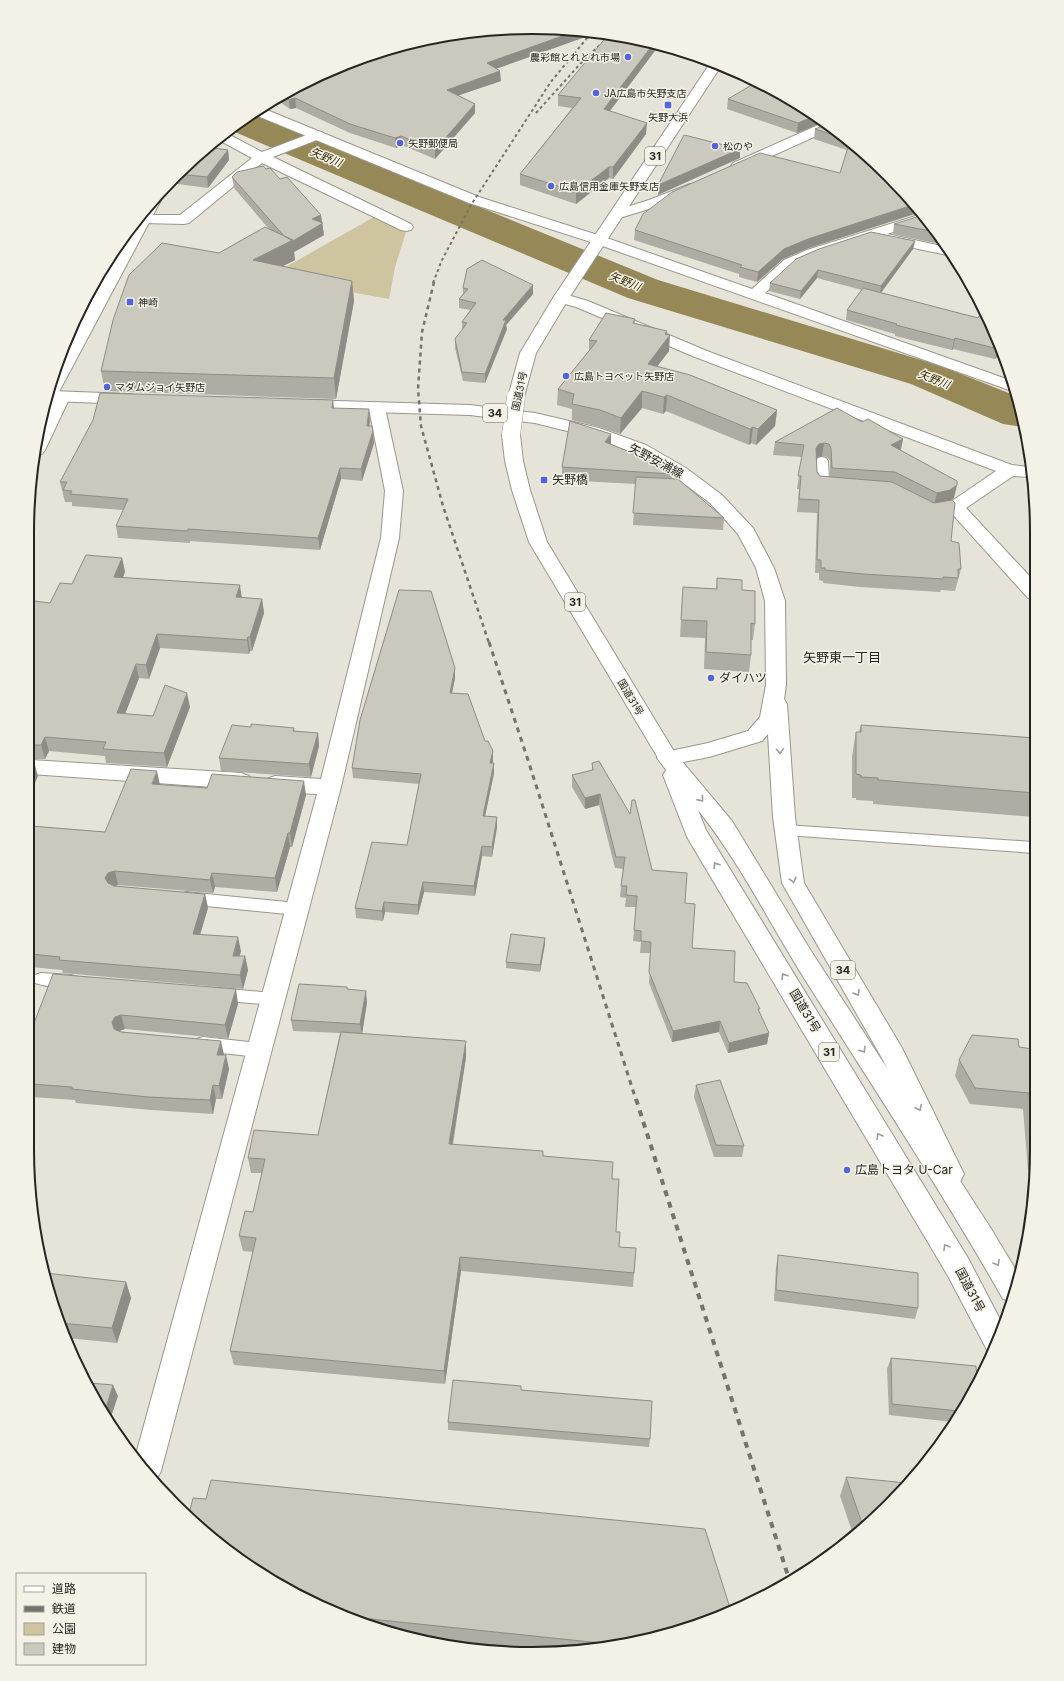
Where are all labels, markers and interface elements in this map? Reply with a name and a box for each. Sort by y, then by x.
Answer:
place label: 農彩館とれとれ市場 [530,51,620,63]
marker: 農彩館とれとれ市場 [623,52,633,62]
place label: JA広島市矢野支店 [604,87,686,99]
marker: JA広島市矢野支店 [591,88,601,98]
marker: 矢野大浜 [663,100,673,110]
place label: 矢野大浜 [648,111,688,123]
place label: 矢野郵便局 [408,137,458,149]
marker: 矢野郵便局 [395,138,405,148]
place label: 松のや [723,140,753,152]
marker: 松のや [710,141,720,151]
water label: 矢野川 [308,144,345,170]
road number: 31 [645,147,665,165]
place label: 広島信用金庫矢野支店 [559,180,659,192]
marker: 広島信用金庫矢野支店 [546,181,556,191]
water label: 矢野川 [607,268,644,294]
place label: 神崎 [138,296,158,308]
marker: 神崎 [125,297,135,307]
water label: 矢野川 [916,367,953,392]
street label: 国道31号 [509,370,529,412]
place label: 広島トヨペット矢野店 [574,370,674,382]
marker: 広島トヨペット矢野店 [561,371,571,381]
place label: マダムジョイ矢野店 [115,381,205,393]
marker: マダムジョイ矢野店 [102,382,112,392]
road number: 34 [483,404,507,422]
street label: 矢野安浦線 [626,440,686,481]
place label: 矢野橋 [552,472,588,487]
marker: 矢野橋 [539,475,549,485]
road number: 31 [565,593,585,611]
district label: 矢野東一丁目 [803,649,881,665]
place label: ダイハツ [719,670,767,685]
marker: ダイハツ [706,673,716,683]
street label: 国道31号 [615,677,647,717]
one-way arrow [775,748,784,754]
one-way arrow [697,795,704,802]
one-way arrow [713,862,720,869]
one-way arrow [789,877,797,884]
road number: 34 [831,961,855,979]
one-way arrow [781,973,788,980]
street label: 国道31号 [787,986,824,1035]
one-way arrow [853,989,860,996]
road number: 31 [819,1043,839,1061]
one-way arrow [858,1046,865,1053]
one-way arrow [914,1103,922,1111]
one-way arrow [877,1133,884,1140]
place label: 広島トヨタ U-Car [855,1162,953,1177]
marker: 広島トヨタ U-Car [842,1165,852,1175]
one-way arrow [943,1244,950,1251]
one-way arrow [992,1259,999,1266]
street label: 国道31号 [952,1265,988,1315]
legend [16,1573,146,1665]
text: 道路 [52,1581,76,1596]
text: 鉄道 [52,1601,76,1616]
text: 公園 [52,1621,76,1636]
text: 建物 [52,1641,76,1656]

